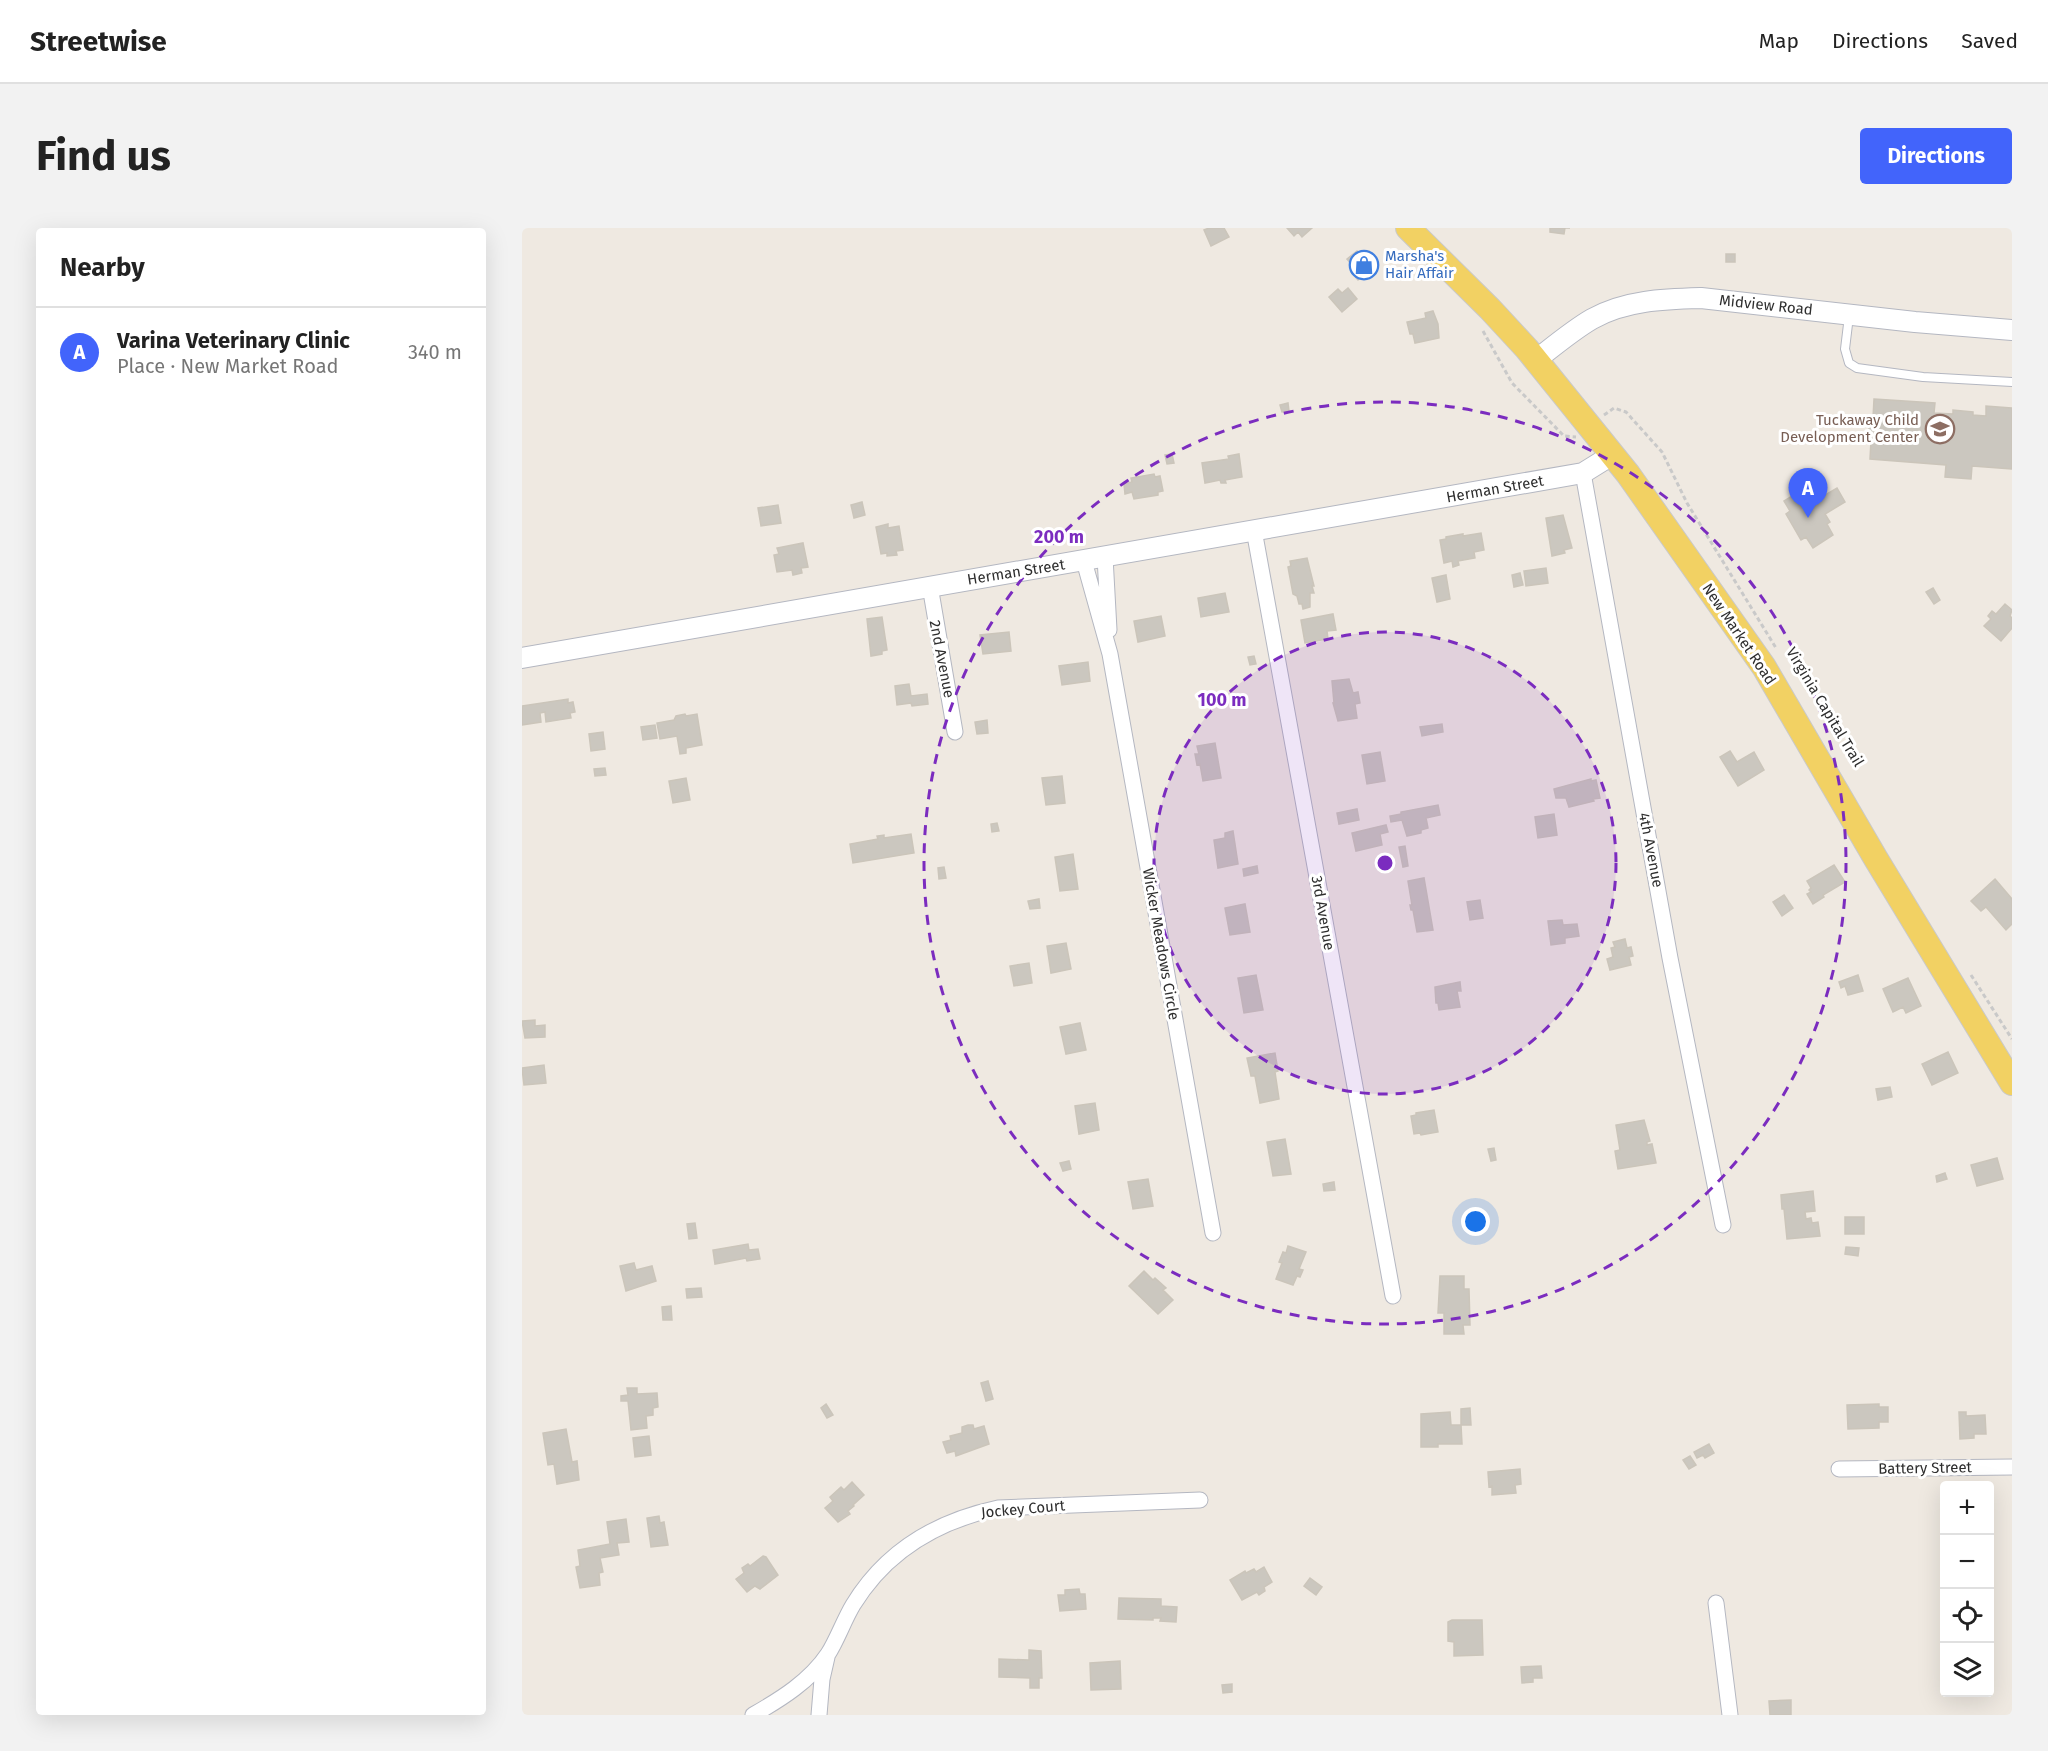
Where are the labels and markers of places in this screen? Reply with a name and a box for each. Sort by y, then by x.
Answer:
place label: Marsha's Hair Affair [1385,247,1454,282]
shop icon: Marsha's Hair Affair [1348,249,1380,281]
place label: Tuckaway Child Development Center [1780,411,1919,446]
school or university icon: Tuckaway Child Development Center [1924,413,1956,445]
pin: A [1788,468,1828,518]
centre of rings [1375,853,1395,873]

